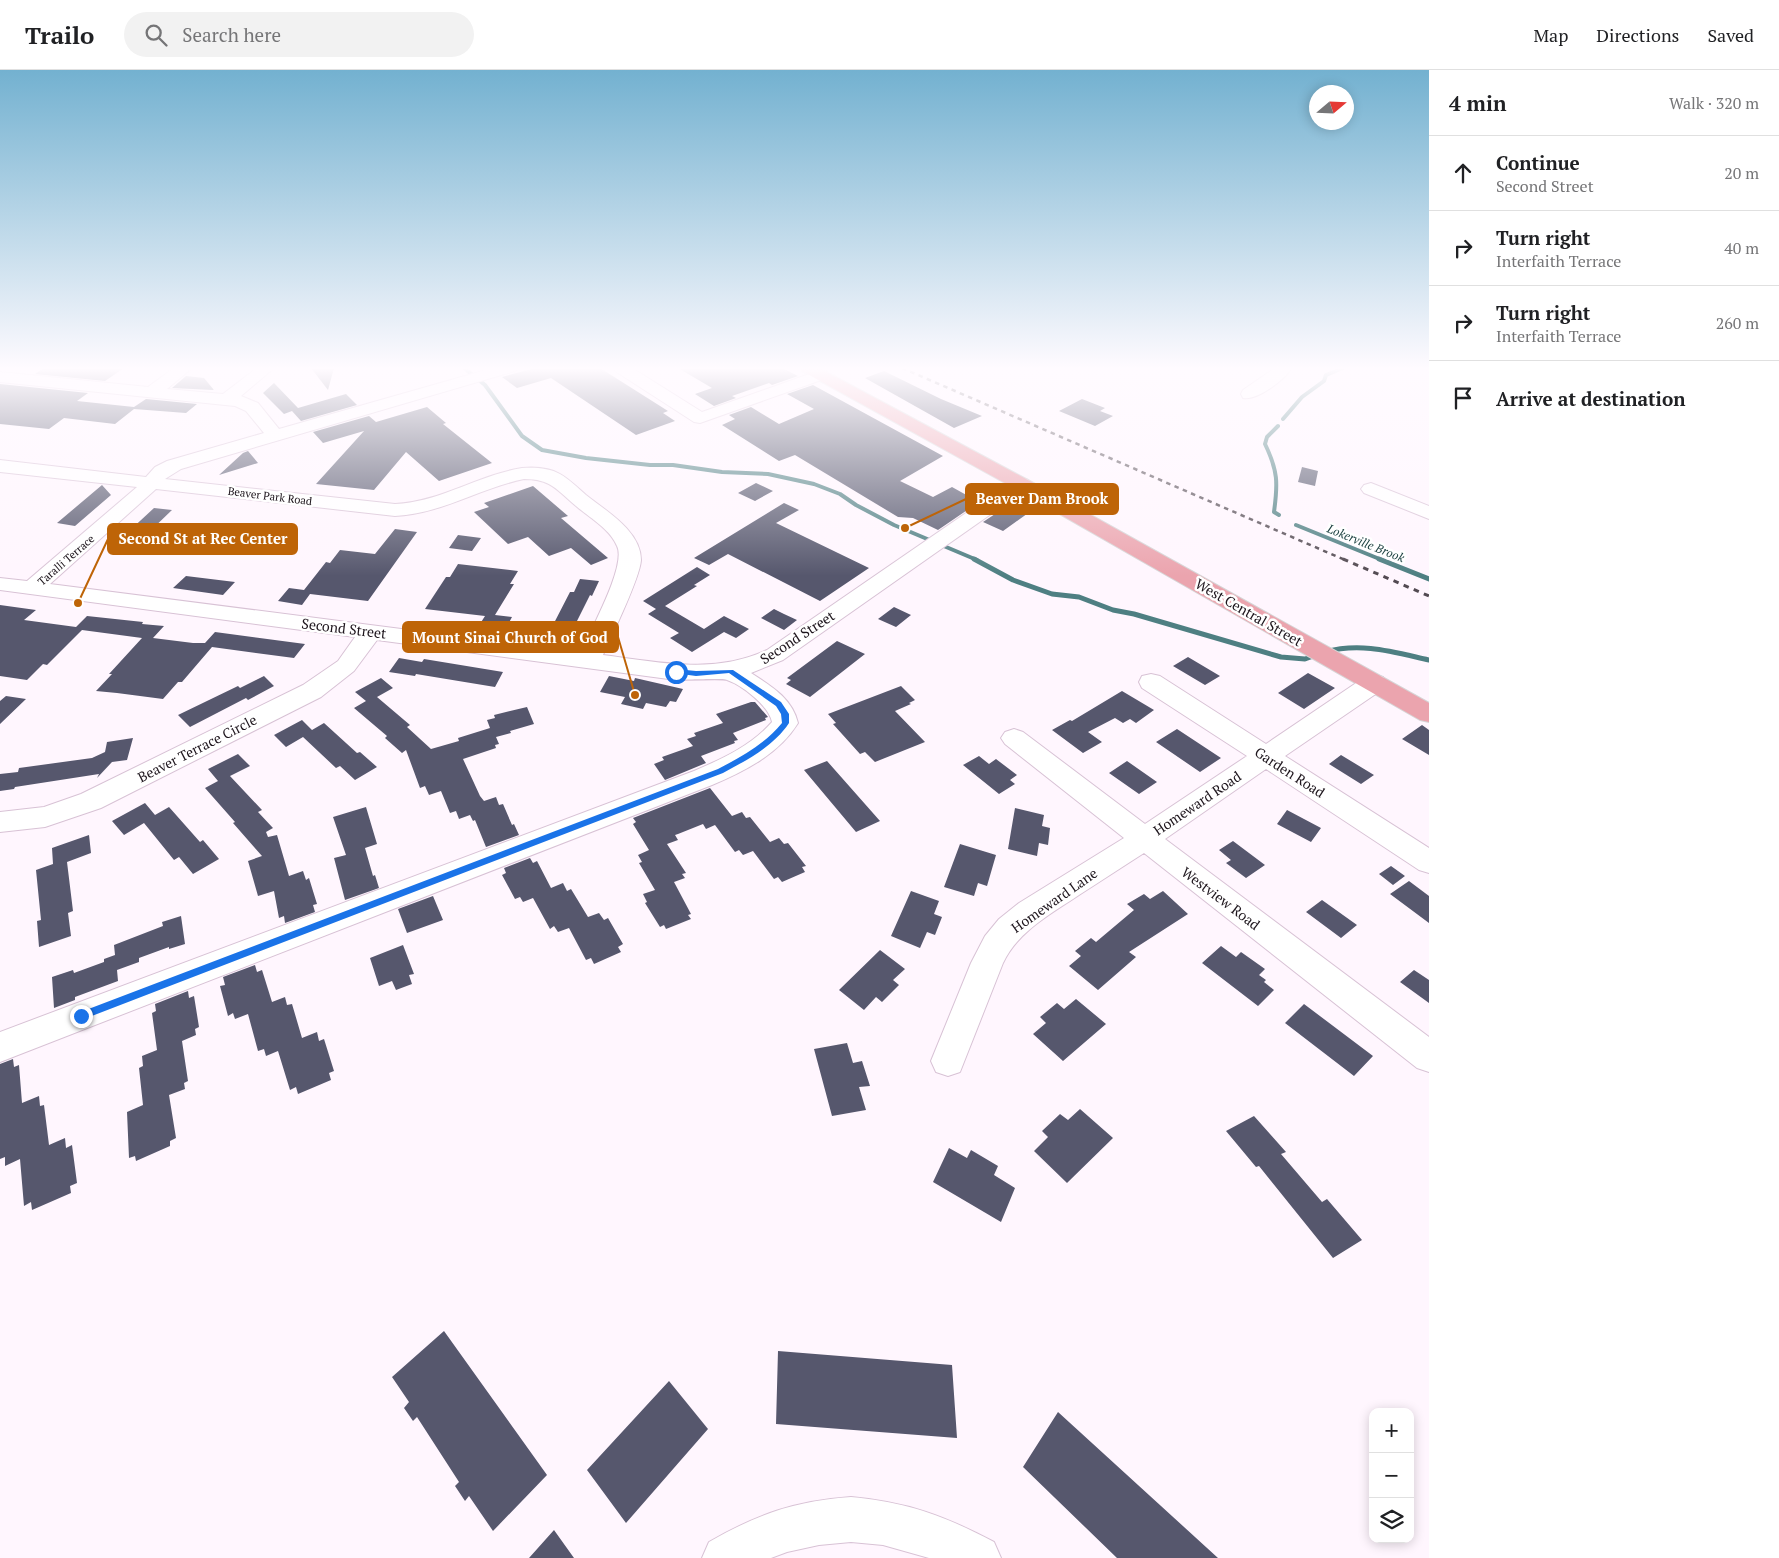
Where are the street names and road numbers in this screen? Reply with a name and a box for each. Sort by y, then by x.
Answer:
street label: Beaver Park Road [227,484,313,508]
street label: Taralli Terrace [35,531,98,588]
street label: West Central Street [1192,574,1307,651]
street label: Second Street [756,605,839,668]
street label: Second Street [300,613,388,643]
street label: Beaver Terrace Circle [134,710,260,786]
street label: Garden Road [1251,742,1329,802]
street label: Homeward Road [1149,766,1245,839]
street label: Westview Road [1178,862,1264,934]
street label: Homeward Lane [1007,863,1101,937]

